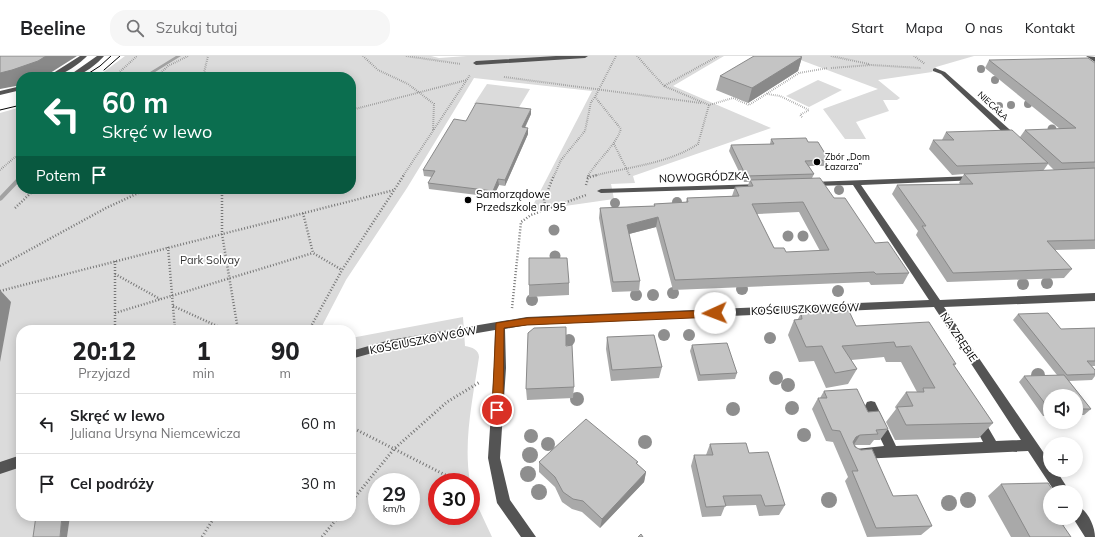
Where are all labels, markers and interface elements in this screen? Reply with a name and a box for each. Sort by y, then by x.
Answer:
search box [110,10,390,46]
text: Beeline [20,16,86,40]
icon: search [124,17,146,39]
text: Szukaj tutaj [156,18,237,37]
text: Start [851,19,884,37]
text: Mapa [906,19,943,37]
text: O nas [965,19,1003,37]
text: Kontakt [1025,19,1075,37]
text: 60 m [102,85,168,120]
icon: left [36,88,88,140]
street label: NIECAŁA [976,89,1011,123]
text: Skręć w lewo [102,120,212,143]
place label: Zbór „Dom Łazarza” [824,151,870,172]
marker: Zbór „Dom Łazarza” [812,157,822,167]
icon: arrive [88,164,110,186]
text: Potem [36,166,80,185]
street label: NOWOGRÓDZKA [659,168,749,186]
place label: Samorządowe Przedszkole nr 95 [476,187,567,214]
marker: Samorządowe Przedszkole nr 95 [463,195,473,205]
park label: Park Solvay [180,253,240,267]
position arrow [694,292,736,334]
street label: KOŚCIUSZKOWCÓW [750,300,860,318]
street label: NA ZRĘBIE [937,310,981,364]
street label: KOŚCIUSZKOWCÓW [368,323,478,357]
text: 20:12 [72,336,136,366]
text: 1 [196,336,211,366]
text: 90 [271,336,300,366]
text: Przyjazd [78,365,130,381]
text: min [192,365,215,381]
text: m [280,365,291,381]
map controls [1043,389,1083,525]
button: sound [1043,389,1083,429]
pin [480,393,514,427]
icon: arrive [486,399,508,421]
text: Skręć w lewo [70,406,165,425]
icon: left [36,413,58,435]
text: 60 m [301,414,336,433]
text: Juliana Ursyna Niemcewicza [70,425,241,441]
button: + [1043,437,1083,477]
icon: arrive [36,473,58,495]
speed limit sign: 30 [428,473,480,525]
text: Cel podróży [70,474,154,493]
text: 30 m [301,474,336,493]
text: 29 [382,481,406,506]
button: − [1043,485,1083,525]
text: km/h [383,502,405,515]

